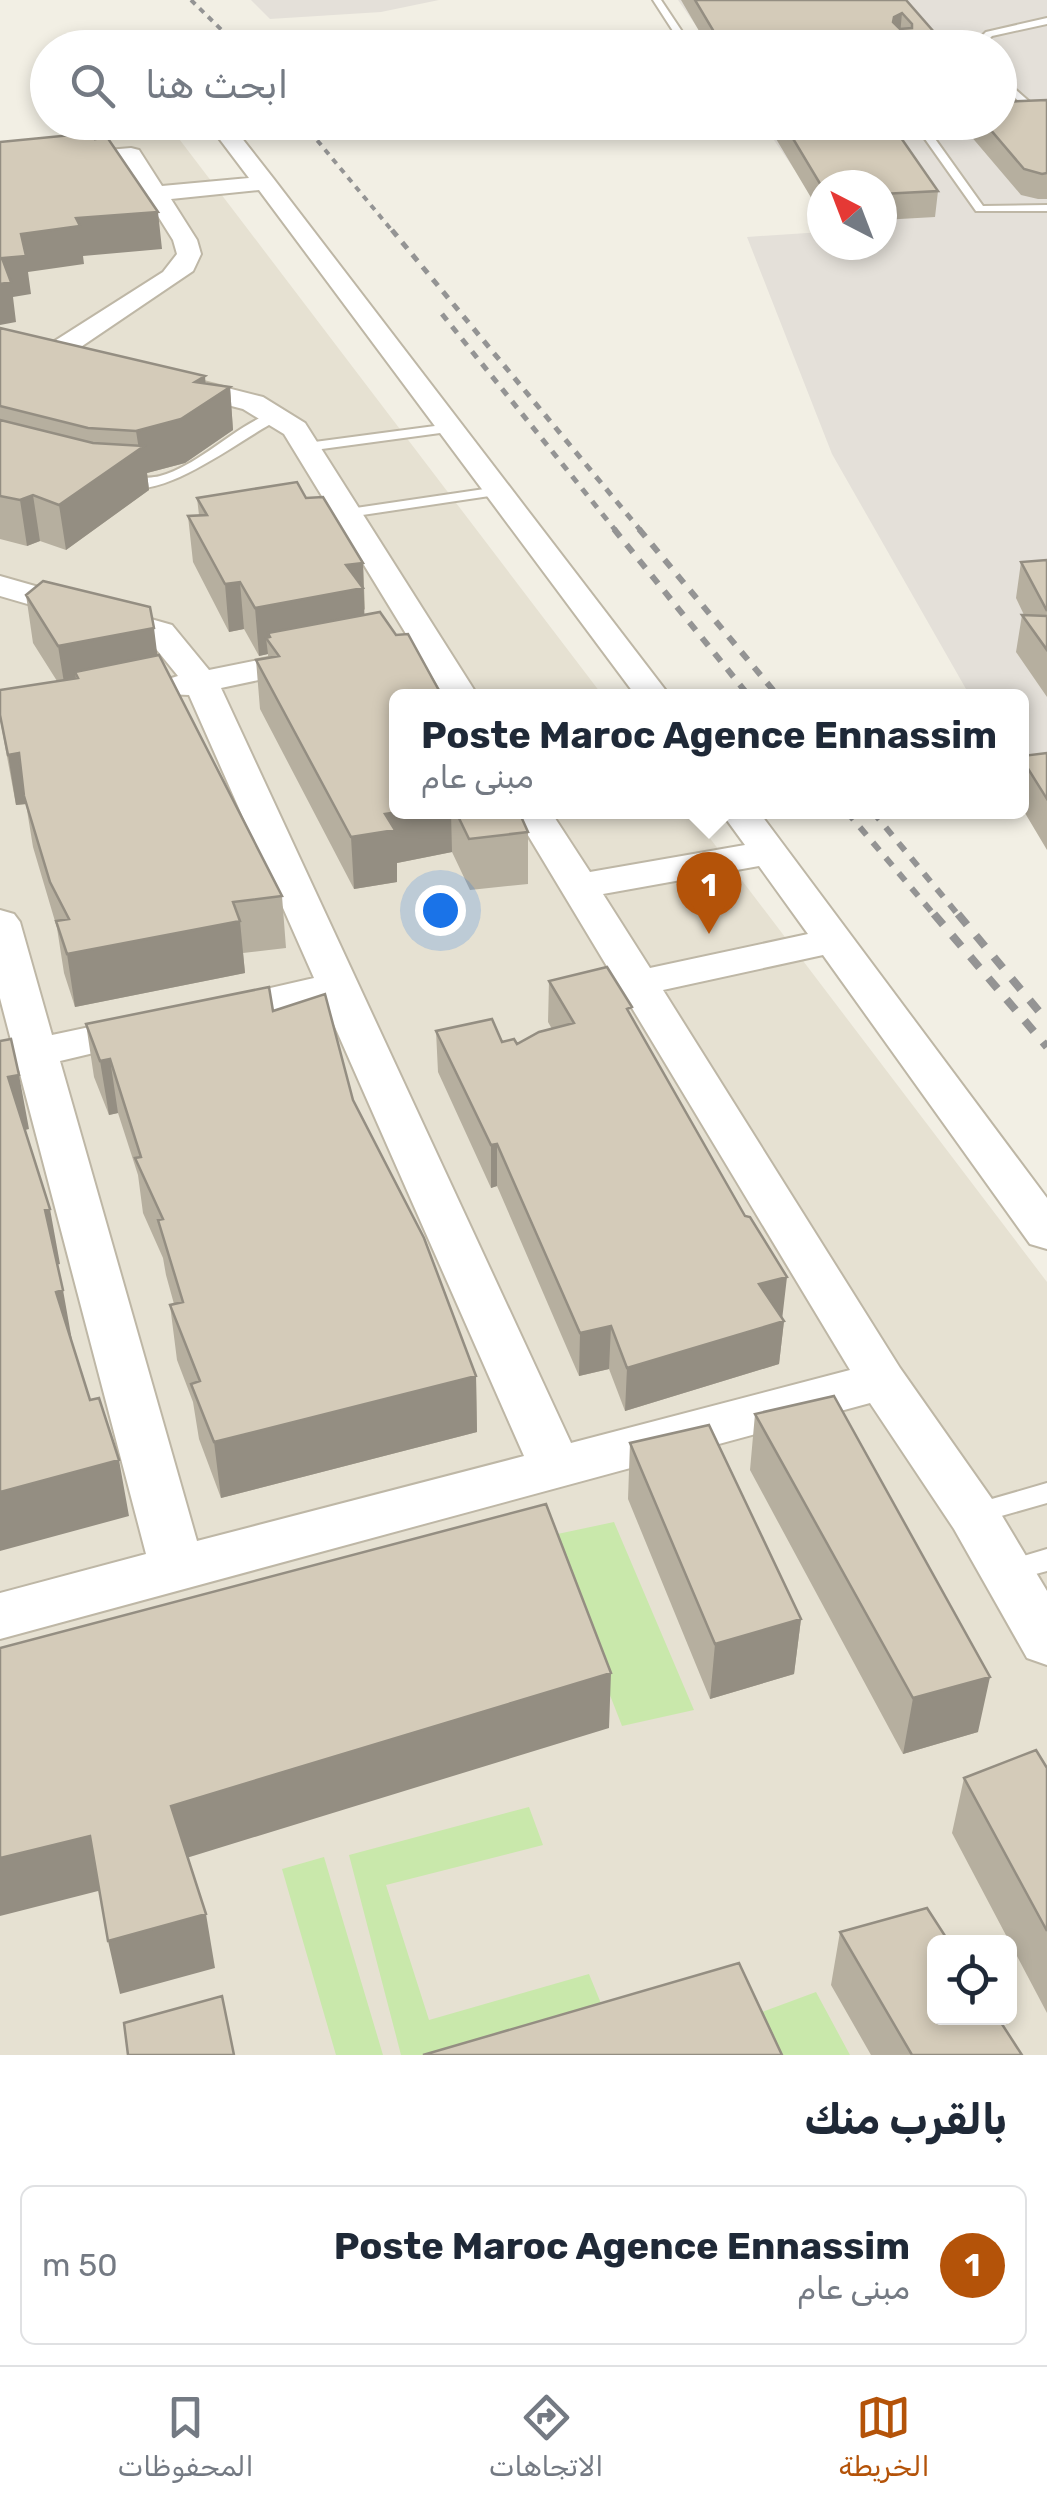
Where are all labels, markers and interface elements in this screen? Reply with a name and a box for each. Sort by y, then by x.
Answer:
search box [30,30,1017,140]
icon: search [65,58,120,113]
text: ابحث هنا [145,62,288,108]
north arrow [807,170,897,260]
popup [389,689,1029,819]
text: Poste Maroc Agence Ennassim [421,712,997,758]
text: مبنى عام [421,758,534,796]
pin: 1 [676,852,742,934]
your location [415,885,466,936]
map controls [927,1935,1017,2025]
button: locate [927,1935,1017,2025]
text: بالقرب منك [805,2095,1007,2145]
text: Poste Maroc Agence Ennassim [334,2223,910,2269]
text: 50 m [42,2246,118,2284]
text: 1 [965,2246,980,2284]
text: مبنى عام [797,2269,910,2307]
tab: المحفوظات [118,2390,254,2483]
tab: الاتجاهات [489,2390,603,2483]
tab: الخريطة [838,2390,930,2483]

